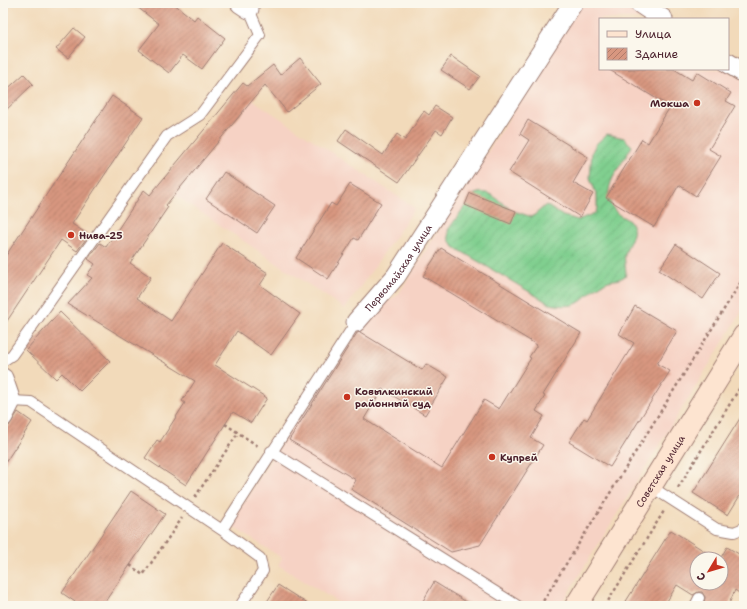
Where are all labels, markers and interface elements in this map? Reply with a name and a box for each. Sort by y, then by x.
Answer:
legend [599,18,729,70]
text: Улица [635,26,672,42]
text: Здание [635,46,679,62]
place label: Мокша [650,97,689,110]
marker: Мокша [692,98,702,108]
street label: Первомайская улица [362,221,435,314]
place label: Нива-25 [79,229,122,242]
marker: Нива-25 [66,230,76,240]
place label: Ковылкинский районный суд [355,385,433,410]
marker: Ковылкинский районный суд [342,392,352,402]
street label: Советская улица [633,432,688,510]
place label: Купрей [500,451,538,464]
marker: Купрей [487,452,497,462]
north arrow [689,551,729,591]
text: С [693,569,710,584]

